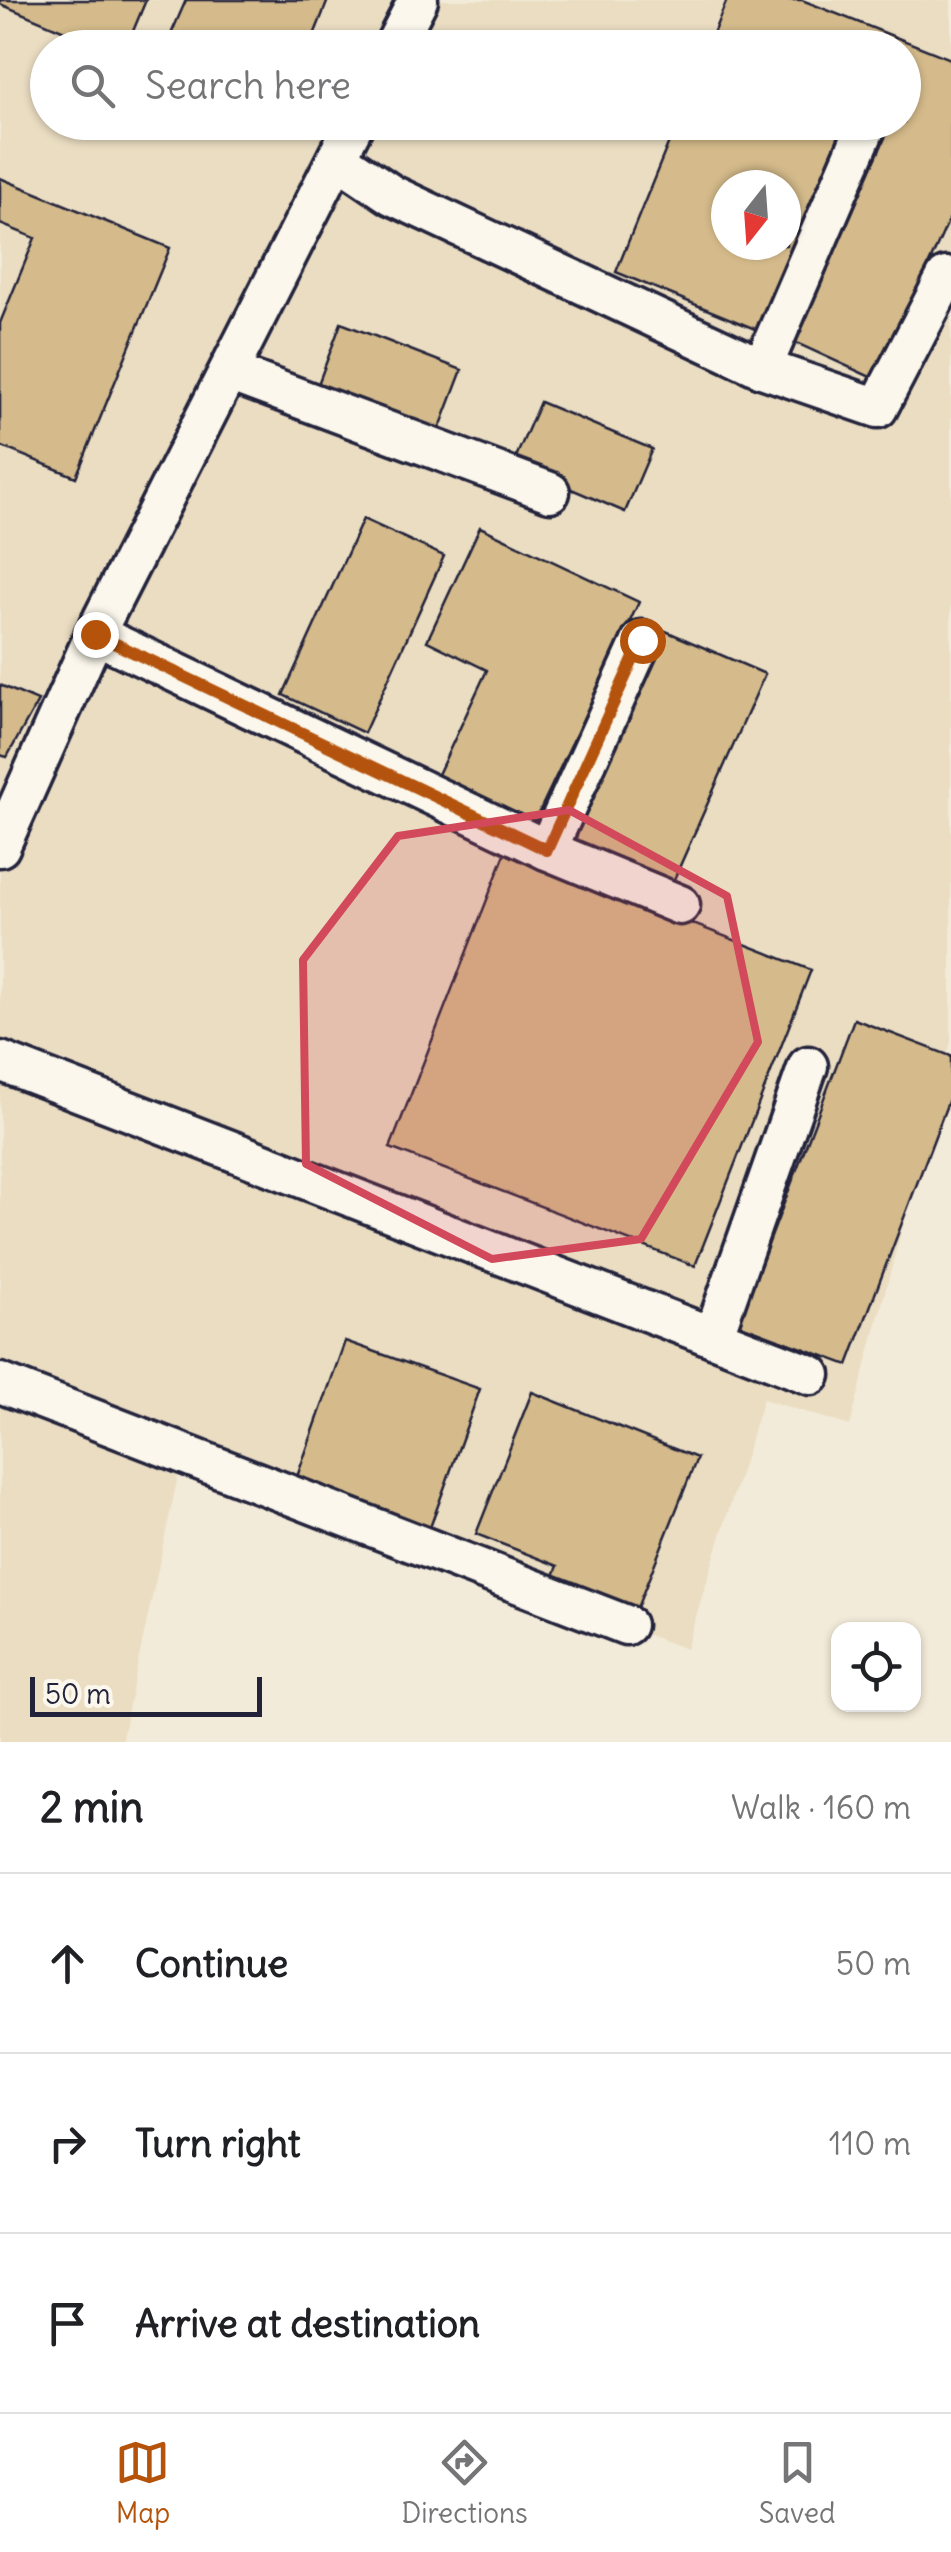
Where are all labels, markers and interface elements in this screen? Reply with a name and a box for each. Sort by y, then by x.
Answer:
search box [30,30,921,140]
icon: search [65,58,120,113]
text: Search here [145,62,351,109]
north arrow [711,170,801,260]
route end [73,612,119,658]
route start [620,618,666,664]
map controls [831,1622,921,1712]
button: locate [831,1622,921,1712]
scale bar [30,1672,262,1716]
text: 50 m [45,1676,111,1712]
text: 2 min [40,1781,144,1833]
text: Walk · 160 m [731,1787,911,1828]
icon: ahead [40,1936,95,1991]
text: Continue [135,1940,288,1987]
text: 50 m [836,1943,911,1984]
icon: right [40,2116,95,2171]
text: Turn right [135,2120,301,2167]
text: 110 m [829,2123,911,2164]
icon: arrive [40,2296,95,2351]
text: Arrive at destination [135,2300,480,2347]
tab: Map [115,2435,170,2531]
tab: Directions [401,2435,528,2531]
tab: Saved [759,2435,836,2531]

